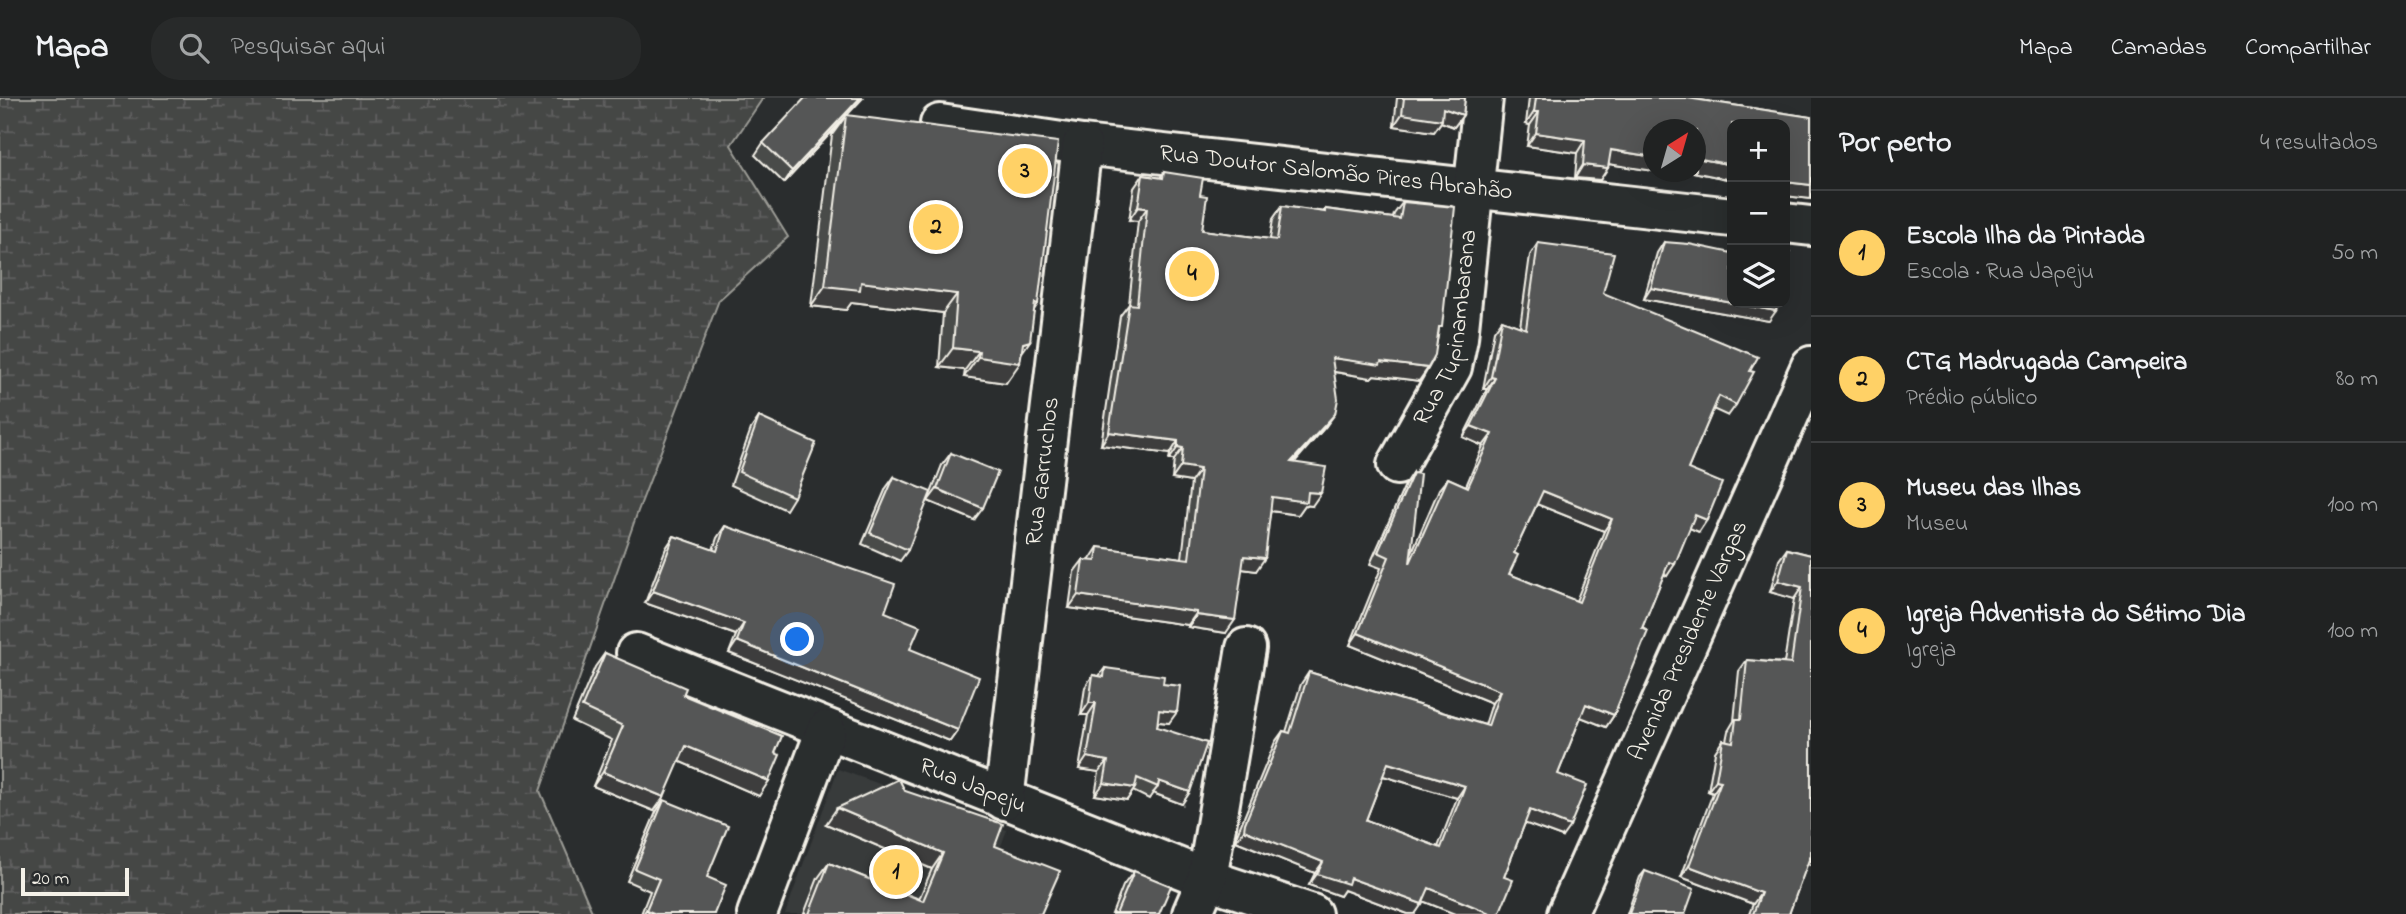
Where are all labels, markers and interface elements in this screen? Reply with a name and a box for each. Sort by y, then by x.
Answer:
search box [151,17,641,80]
text: Mapa [35,24,109,72]
icon: search [175,29,213,67]
text: Pesquisar aqui [231,29,385,67]
text: Mapa [2019,31,2073,66]
text: Camadas [2111,31,2207,66]
text: Compartilhar [2245,31,2371,66]
north arrow [1643,119,1706,182]
map controls [1727,119,1790,308]
button: + [1727,119,1790,182]
text: Por perto [1839,122,1952,166]
text: 4 resultados [2260,127,2378,160]
street label: Rua Doutor Salomão Pires Abrahão [1158,136,1514,210]
pin: 3 [1002,145,1048,197]
button: − [1727,182,1790,245]
pin: 2 [913,201,959,253]
text: Escola Ilha da Pintada [1906,218,2145,256]
street label: Rua Tupinambarana [1405,228,1487,432]
text: 1 [1858,237,1866,270]
text: 50 m [2331,237,2378,270]
button: layers [1727,245,1790,308]
pin: 4 [1169,248,1215,300]
text: Escola · Rua Japeju [1906,256,2094,289]
text: CTG Madrugada Campeira [1906,344,2187,382]
text: 2 [1856,363,1868,396]
text: 80 m [2336,363,2378,396]
text: Prédio público [1906,382,2037,415]
street label: Rua Garruchos [1017,395,1069,548]
text: Museu das Ilhas [1906,470,2081,508]
text: 3 [1857,489,1867,522]
text: 100 m [2327,489,2378,522]
text: Museu [1906,508,1968,541]
street label: Avenida Presidente Vargas [1620,515,1758,767]
text: Igreja Adventista do Sétimo Dia [1906,596,2245,634]
text: 4 [1857,615,1867,648]
text: 100 m [2327,615,2378,648]
your location [780,622,814,656]
text: Igreja [1906,634,1956,667]
street label: Rua Japeju [914,749,1032,823]
pin: 1 [873,846,919,898]
scale bar [21,865,130,897]
text: 20 m [32,866,69,893]

